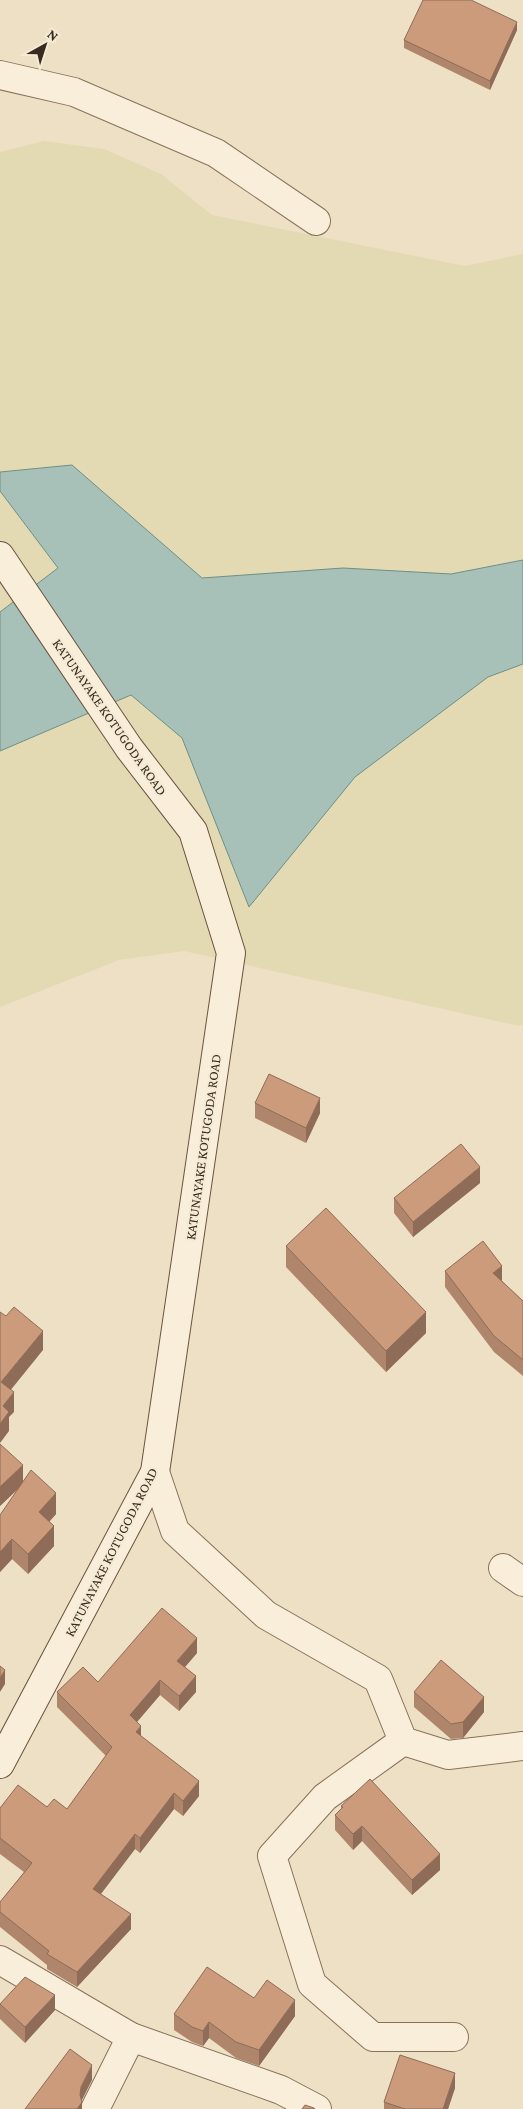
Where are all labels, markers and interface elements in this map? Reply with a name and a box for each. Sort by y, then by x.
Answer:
north arrow [20,20,70,70]
text: N [44,26,62,44]
street label: KATUNAYAKE KOTUGODA ROAD [50,636,170,798]
street label: KATUNAYAKE KOTUGODA ROAD [182,1053,224,1241]
street label: KATUNAYAKE KOTUGODA ROAD [61,1465,161,1639]

